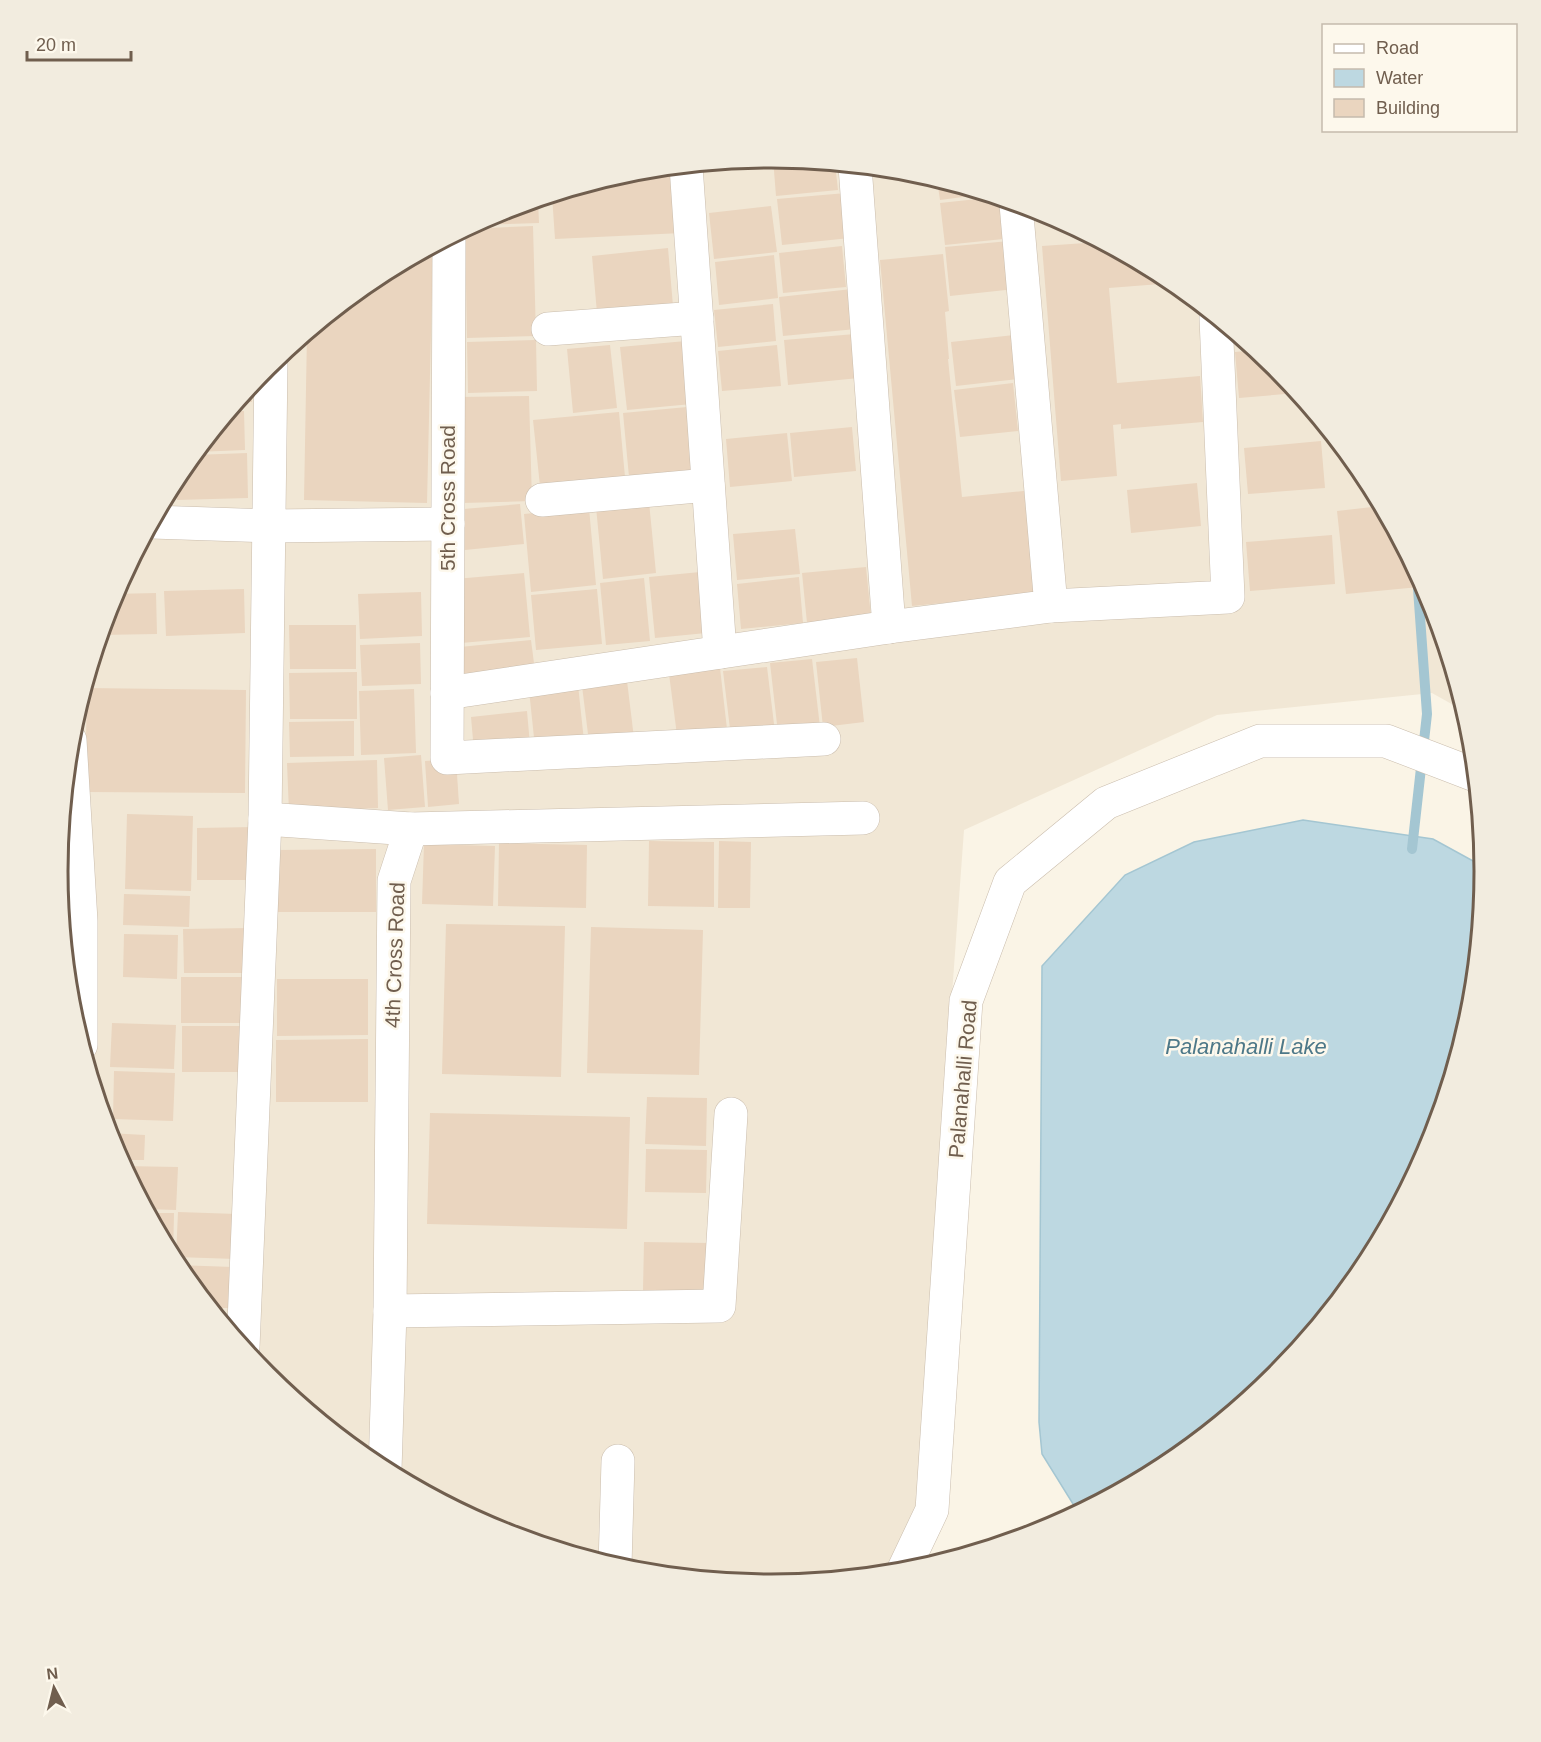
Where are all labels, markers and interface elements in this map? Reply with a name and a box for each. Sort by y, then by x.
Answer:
scale bar [27,24,130,62]
legend [1322,24,1517,132]
text: 20 m [36,35,76,55]
text: Road [1376,38,1419,58]
text: Water [1376,68,1423,88]
text: Building [1376,98,1440,118]
street label: 5th Cross Road [436,425,459,571]
street label: 4th Cross Road [380,882,409,1028]
street label: Palanahalli Road [944,999,981,1159]
water label: Palanahalli Lake [1165,1034,1327,1059]
north arrow [24,1658,84,1718]
text: N [45,1664,59,1683]

